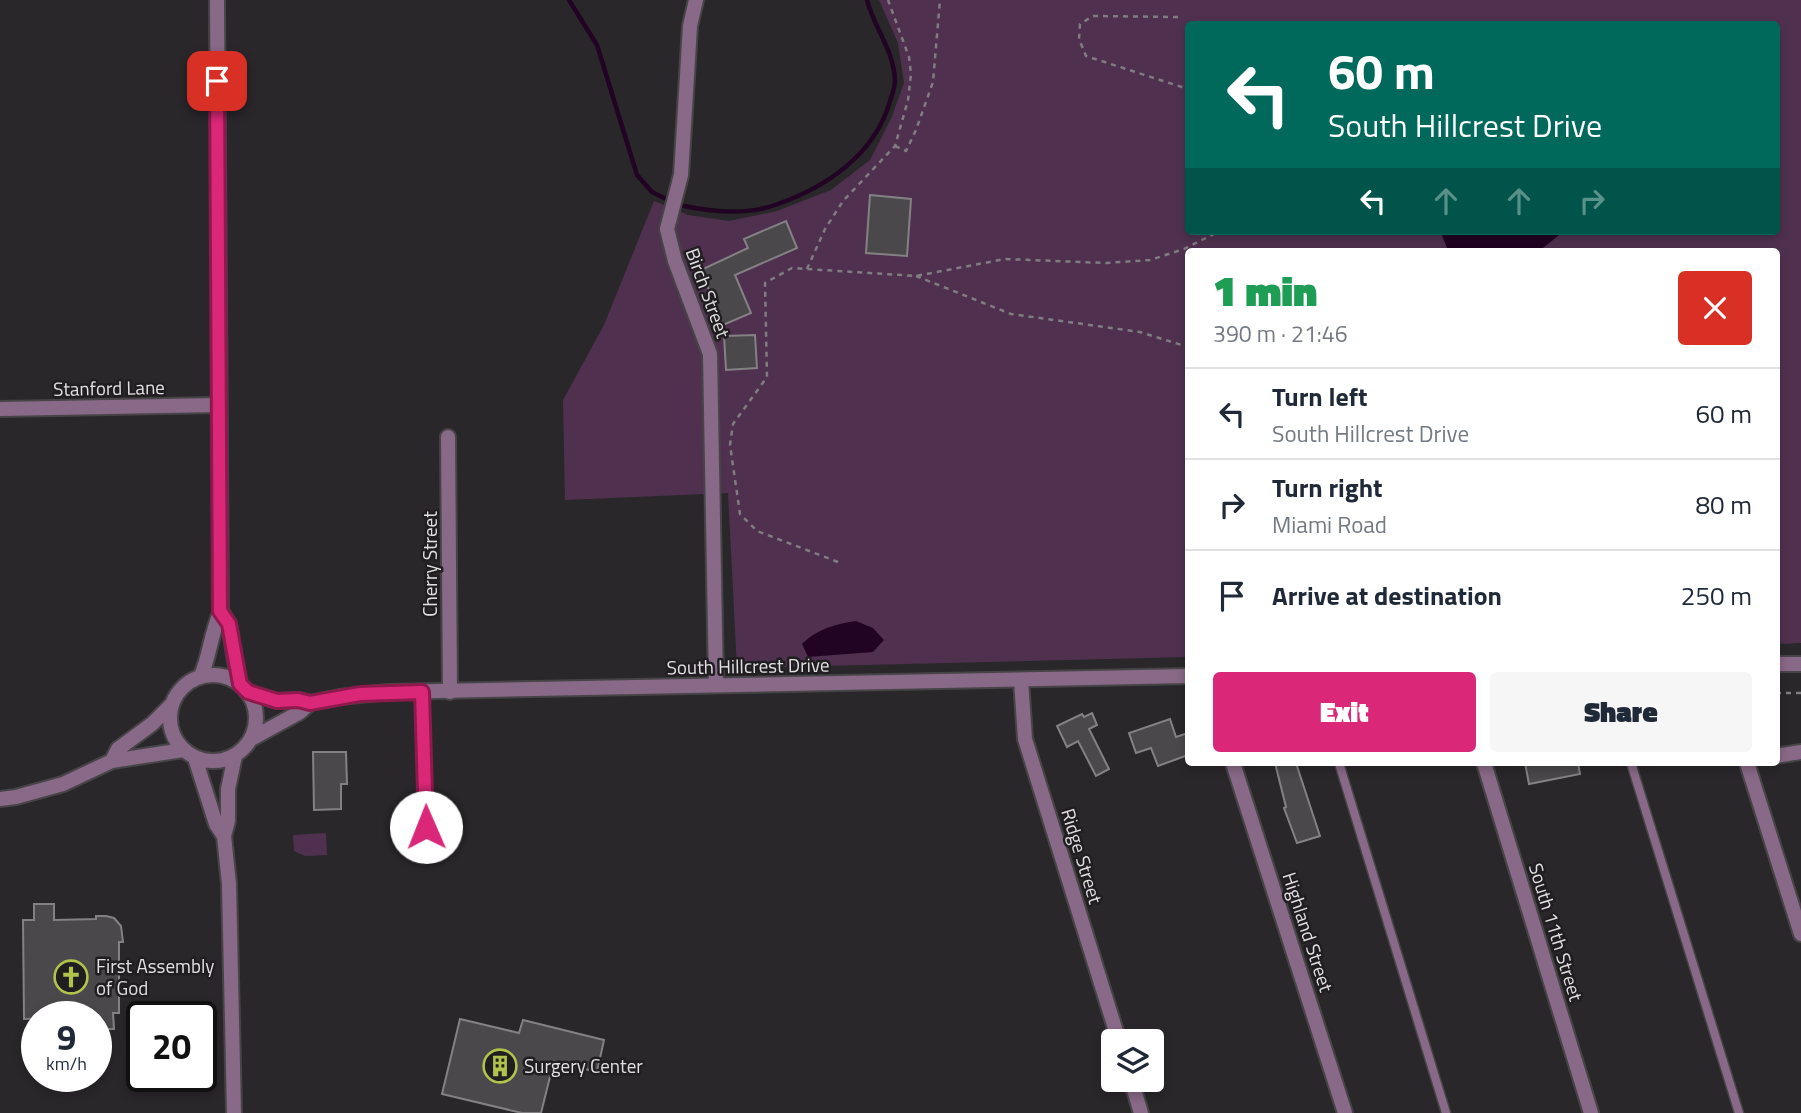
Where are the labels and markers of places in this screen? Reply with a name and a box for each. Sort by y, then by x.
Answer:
pin [187,51,247,111]
place label: First Assembly of God [96,951,214,1002]
church icon: First Assembly of God [52,958,90,996]
building icon: Surgery Center [481,1047,519,1085]
place label: Surgery Center [524,1051,643,1080]

